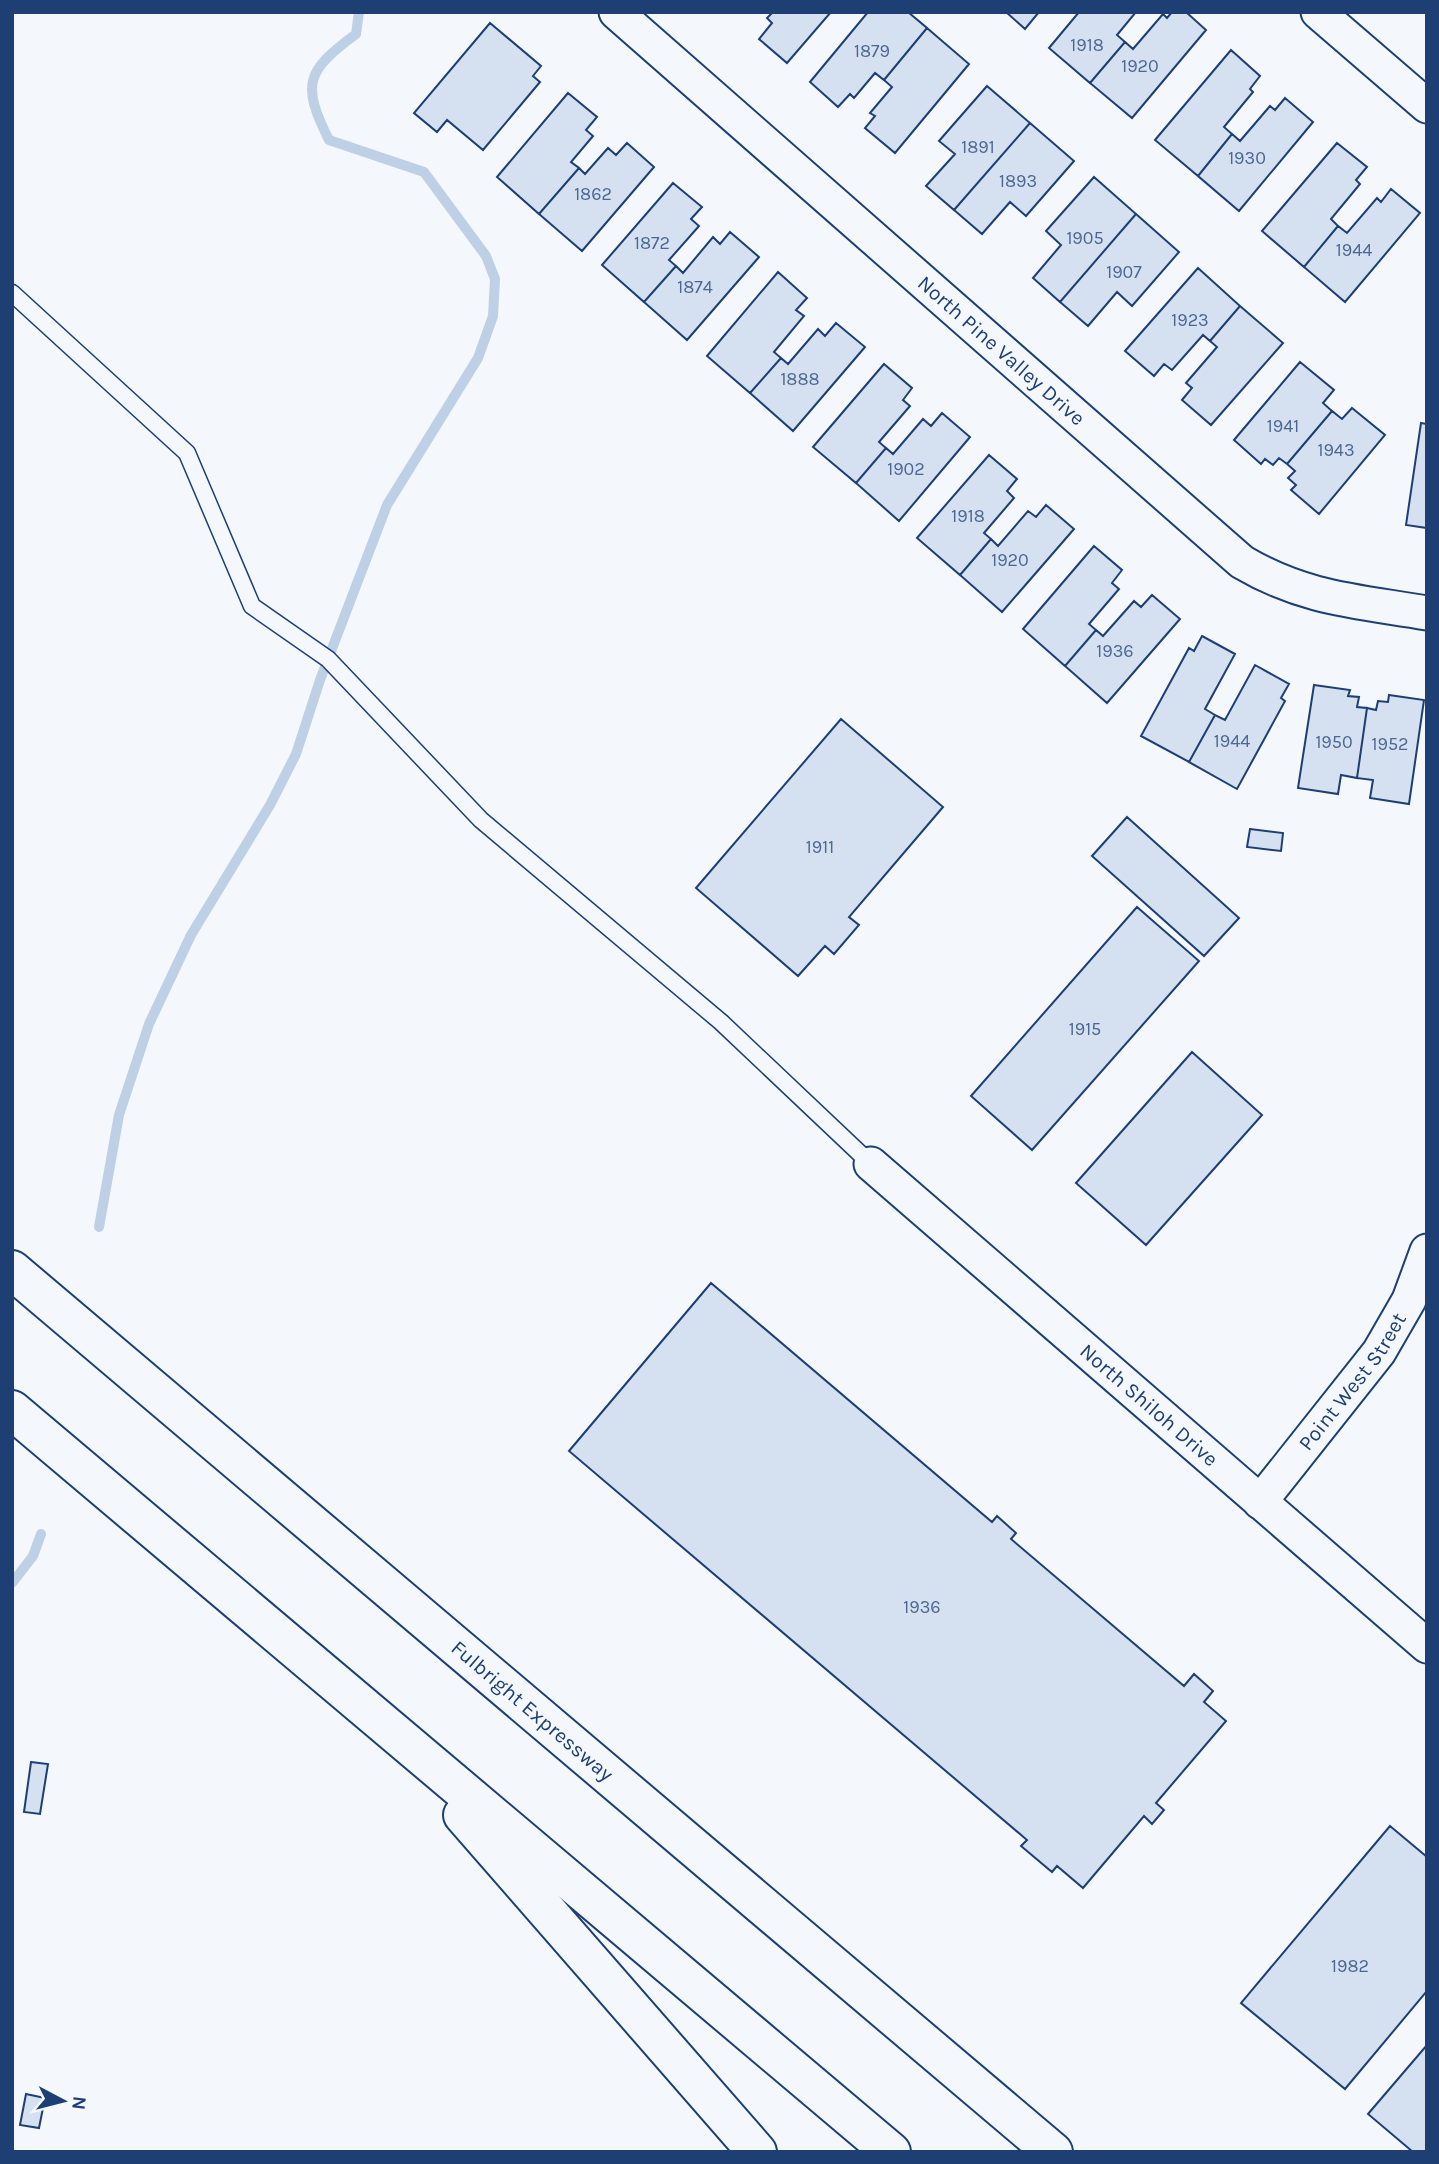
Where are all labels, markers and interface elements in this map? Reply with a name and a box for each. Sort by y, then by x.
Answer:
house number: 1918 [1070,34,1104,56]
house number: 1879 [854,40,890,62]
house number: 1920 [1121,55,1159,77]
house number: 1891 [961,136,995,158]
house number: 1930 [1228,147,1266,169]
house number: 1893 [999,170,1037,192]
house number: 1862 [574,183,612,205]
house number: 1905 [1066,227,1104,249]
house number: 1872 [634,232,670,254]
house number: 1944 [1336,239,1372,261]
house number: 1907 [1106,261,1142,283]
street label: North Pine Valley Drive [913,271,1090,430]
house number: 1874 [677,276,713,298]
house number: 1923 [1171,309,1209,331]
house number: 1888 [780,368,820,390]
house number: 1941 [1267,415,1299,437]
house number: 1943 [1317,439,1355,461]
house number: 1902 [887,458,925,480]
house number: 1918 [951,505,985,527]
house number: 1920 [991,549,1029,571]
house number: 1936 [1096,640,1134,662]
house number: 1944 [1214,730,1250,752]
house number: 1950 [1315,731,1353,753]
house number: 1952 [1372,733,1408,755]
house number: 1911 [806,836,834,858]
house number: 1915 [1069,1018,1101,1040]
street label: Point West Street [1294,1308,1411,1455]
street label: North Shiloh Drive [1075,1339,1223,1471]
house number: 1936 [903,1596,941,1618]
street label: Fulbright Expressway [446,1636,618,1786]
house number: 1982 [1331,1955,1369,1977]
north arrow [28,2066,98,2136]
text: N [67,2095,91,2111]

